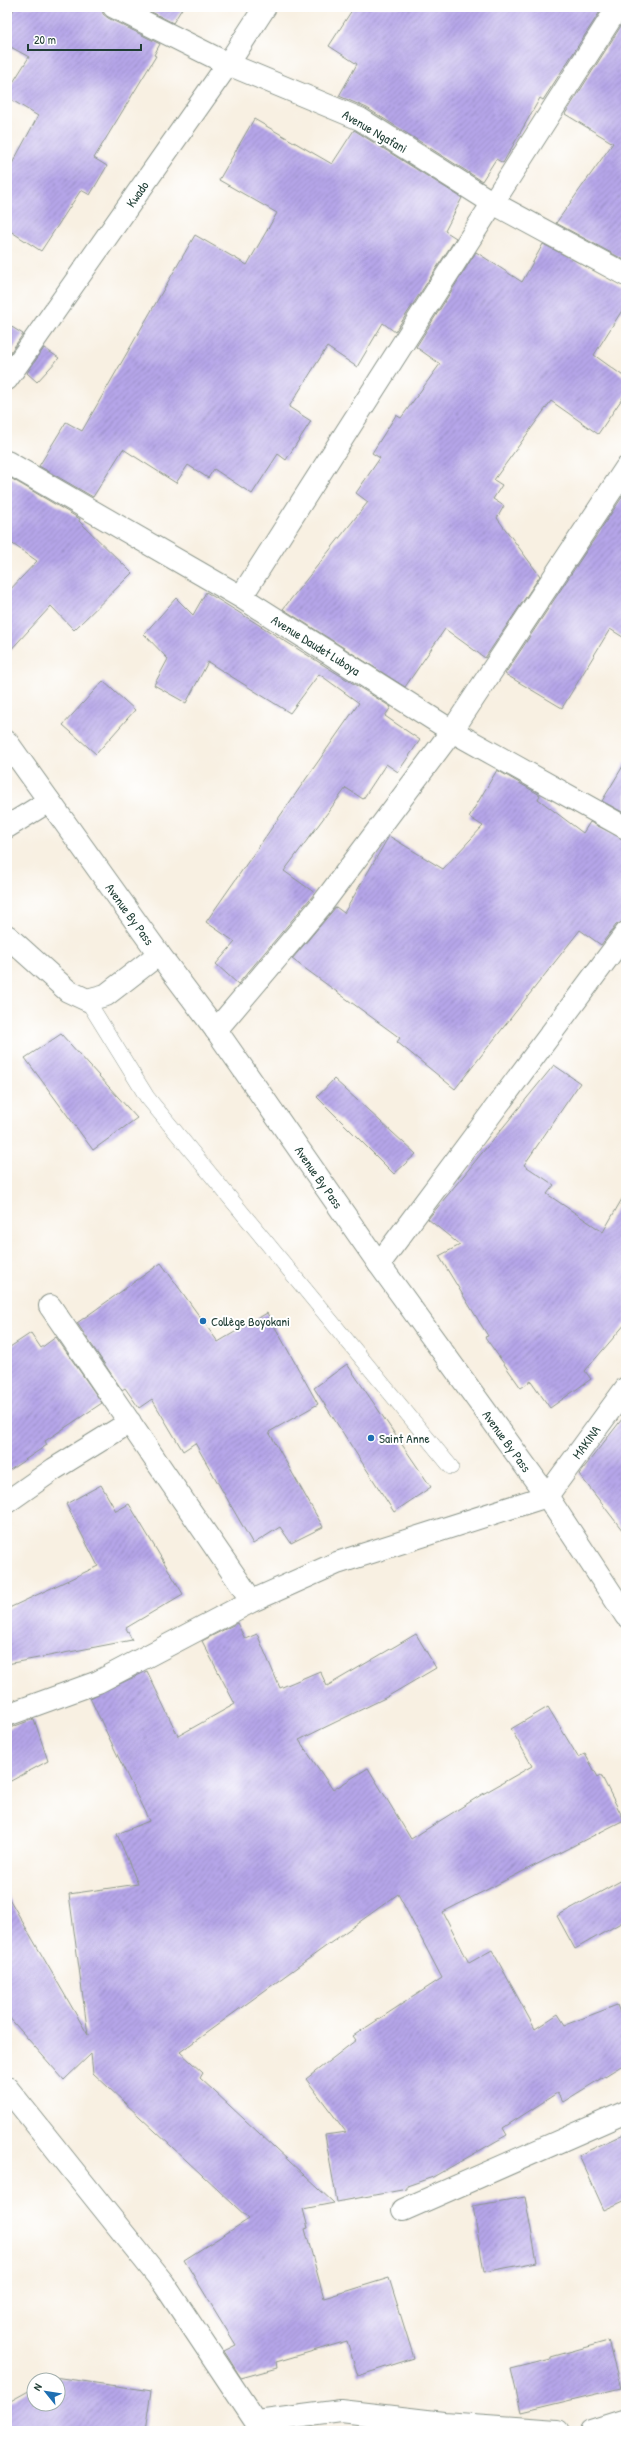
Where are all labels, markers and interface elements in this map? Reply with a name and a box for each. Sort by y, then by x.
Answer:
scale bar [28,26,141,52]
text: 20 m [34,31,56,48]
street label: Avenue Ngafani [339,105,411,157]
street label: Kwado [122,177,152,211]
street label: Avenue Daudet Luboya [268,611,364,679]
street label: Avenue By Pass [101,879,159,949]
street label: Avenue By Pass [291,1142,347,1212]
place label: Collège Boyokani [211,1312,290,1330]
marker: Collège Boyokani [198,1316,208,1326]
street label: Avenue By Pass [478,1406,536,1476]
street label: MAKINA [568,1421,605,1462]
place label: Saint Anne [379,1429,430,1447]
marker: Saint Anne [366,1433,376,1443]
north arrow [26,2372,66,2412]
text: N [30,2381,45,2393]

